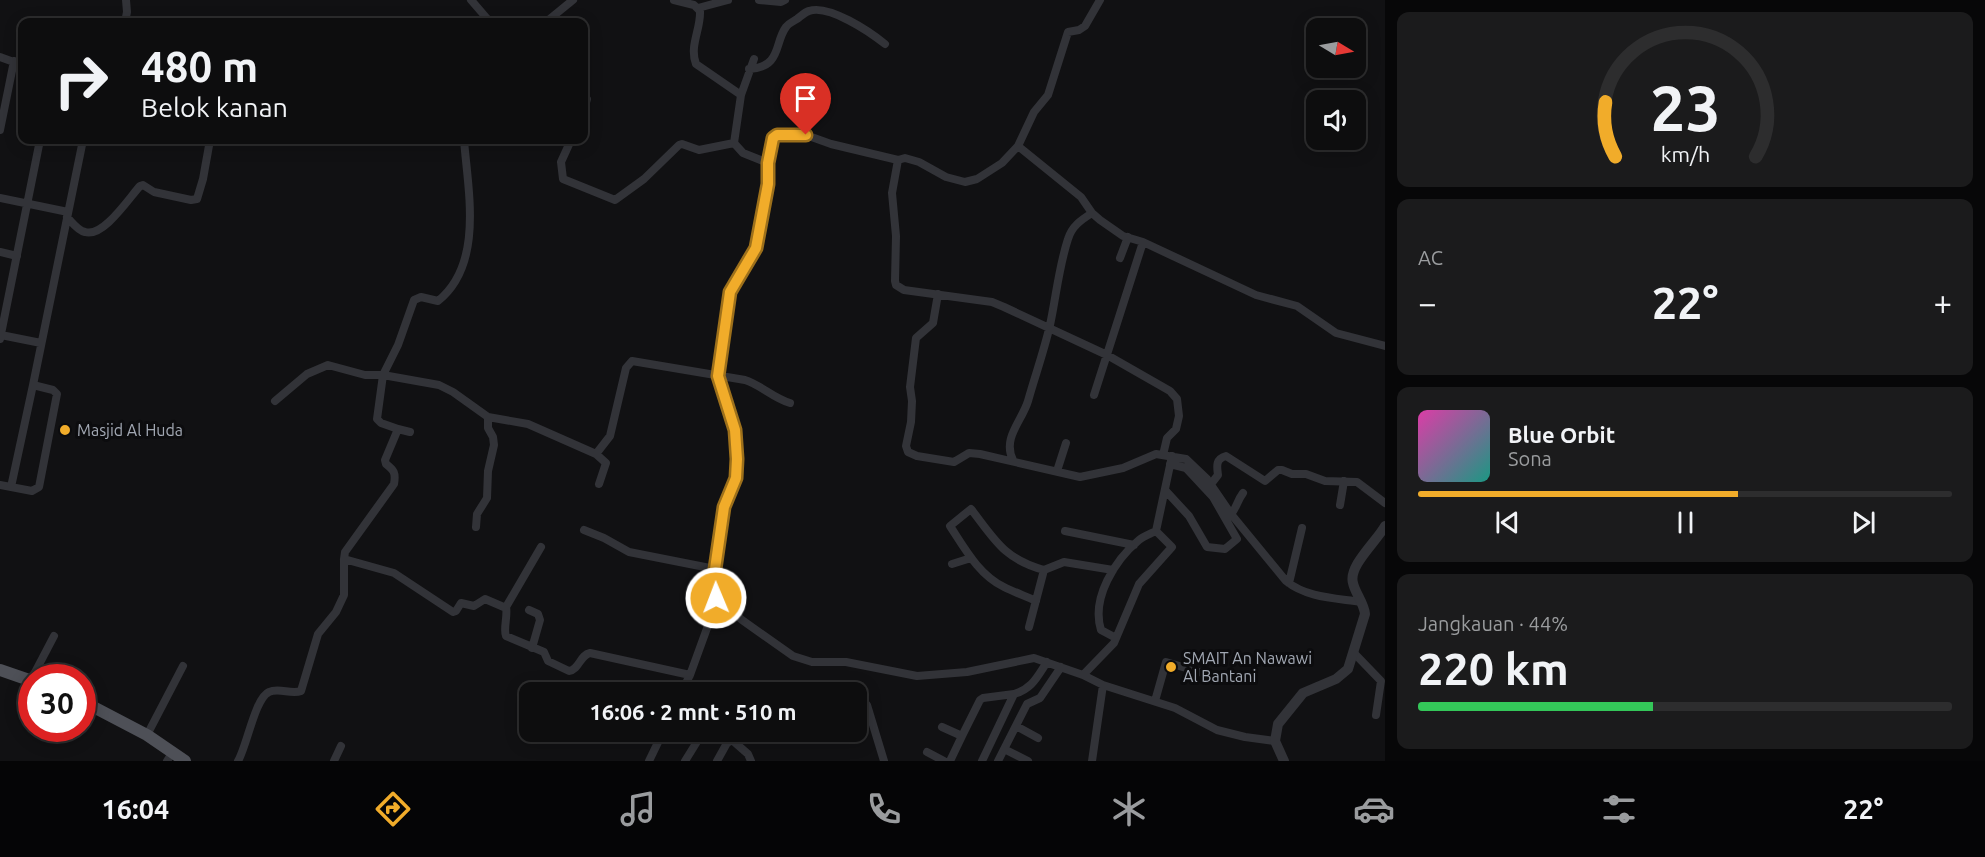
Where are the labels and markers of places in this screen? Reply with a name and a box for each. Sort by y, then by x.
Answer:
pin [780,73,831,135]
place label: Masjid Al Huda [77,421,183,439]
marker: Masjid Al Huda [58,423,72,437]
place label: SMAIT An Nawawi Al Bantani [1183,649,1312,685]
marker: SMAIT An Nawawi Al Bantani [1164,660,1178,674]

